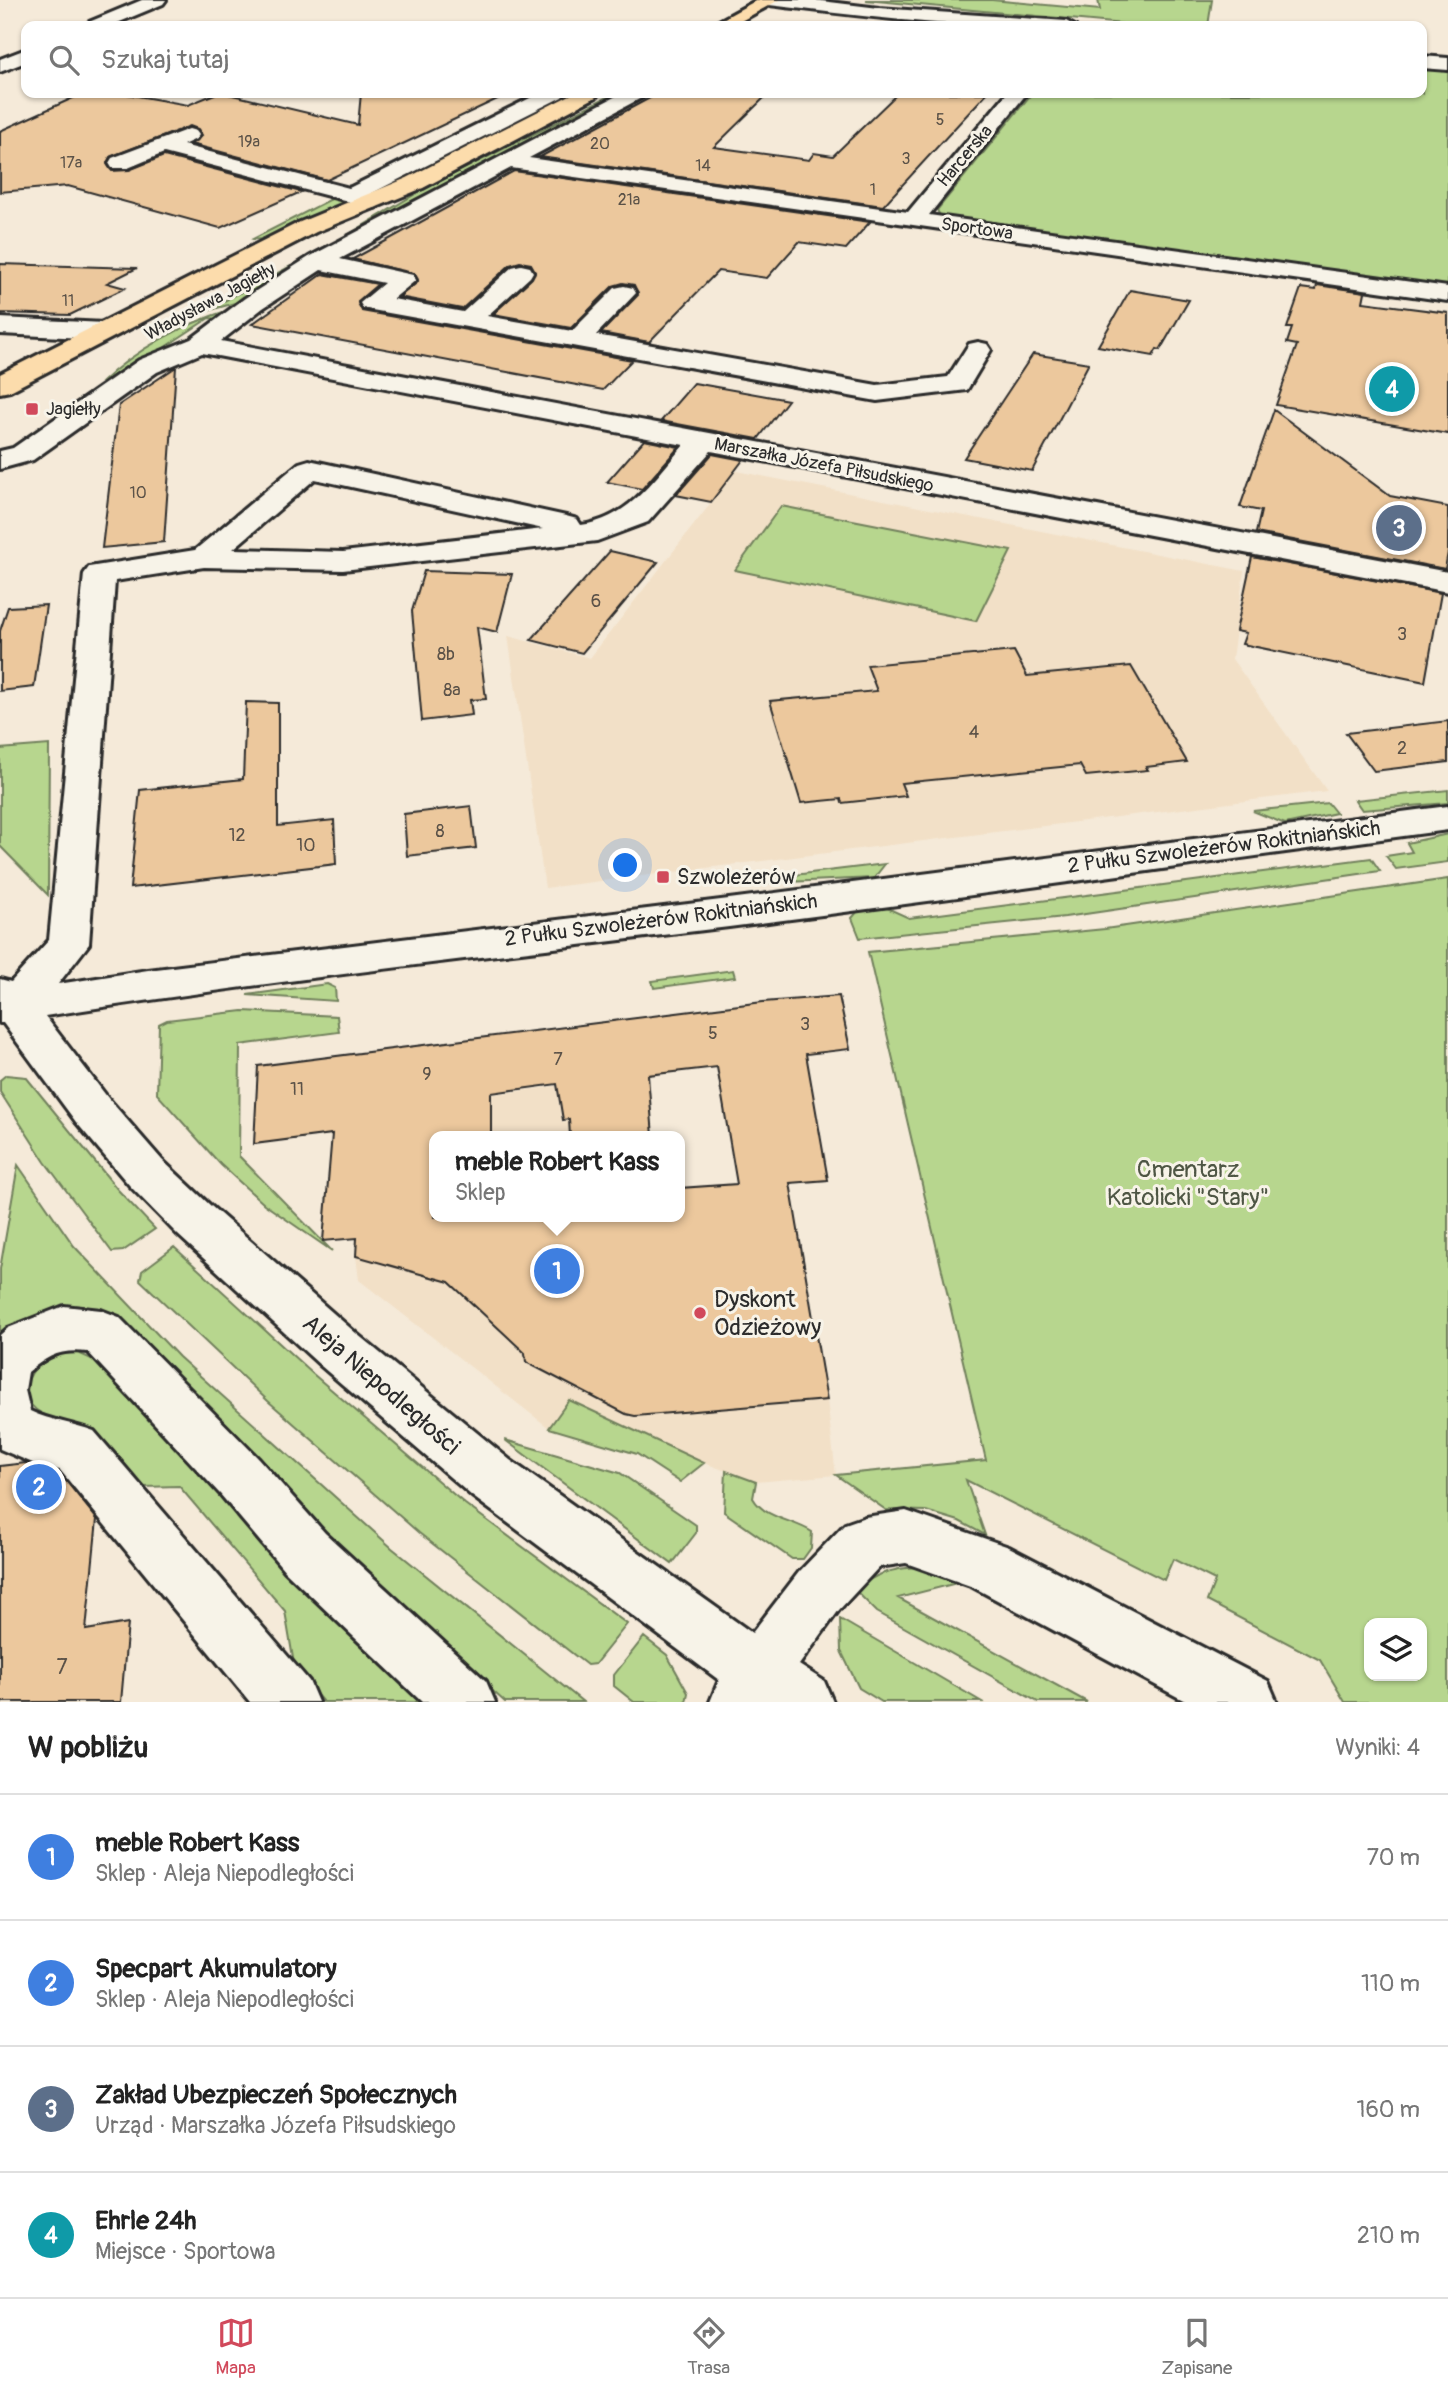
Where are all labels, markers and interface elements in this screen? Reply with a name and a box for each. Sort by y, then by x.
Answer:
search box [21,21,1427,98]
icon: search [45,41,83,79]
text: Szukaj tutaj [101,44,229,76]
house number: 5 [936,110,944,130]
street label: Harcerska [932,120,998,192]
house number: 19a [238,132,260,152]
house number: 20 [590,134,610,154]
house number: 3 [902,149,911,169]
house number: 17a [60,153,82,173]
house number: 14 [695,156,711,176]
house number: 1 [870,180,876,200]
house number: 21a [618,190,640,210]
street label: Sportowa [940,213,1014,245]
street label: Władysława Jagiełły [141,258,280,346]
house number: 11 [62,291,74,311]
pin: 4 [1369,363,1415,415]
place label: Jagiełły [46,398,101,421]
marker: Jagiełły [24,401,40,417]
street label: Marszałka Józefa Piłsudskiego [712,432,936,498]
house number: 10 [129,483,147,503]
pin: 3 [1376,502,1422,554]
house number: 6 [591,590,601,613]
house number: 3 [1397,623,1407,646]
house number: 8b [437,643,455,666]
house number: 8a [443,679,461,702]
house number: 4 [969,721,980,744]
house number: 2 [1397,737,1407,760]
street label: 2 Pułku Szwoleżerów Rokitniańskich [1066,814,1382,880]
house number: 8 [435,820,445,843]
house number: 12 [228,824,246,847]
house number: 10 [296,834,316,857]
your location [608,848,642,882]
place label: Szwoleżerów [677,864,795,891]
marker: Szwoleżerów [655,869,671,885]
street label: 2 Pułku Szwoleżerów Rokitniańskich [503,887,819,953]
house number: 3 [800,1013,810,1036]
house number: 5 [708,1022,718,1045]
house number: 7 [553,1048,563,1071]
house number: 9 [422,1063,432,1086]
house number: 11 [290,1078,304,1101]
popup [429,1131,685,1222]
text: meble Robert Kass [455,1146,659,1178]
park label: Cmentarz Katolicki "Stary" [1107,1155,1269,1212]
text: Sklep [455,1178,506,1207]
pin: 1 [534,1245,580,1297]
place label: Dyskont Odzieżowy [714,1285,821,1342]
marker: Dyskont Odzieżowy [692,1305,708,1321]
street label: Aleja Niepodległości [296,1309,466,1461]
pin: 2 [16,1461,62,1513]
map controls [1364,1618,1427,1681]
button: layers [1364,1618,1427,1681]
house number: 7 [56,1654,68,1681]
text: W pobliżu [28,1729,148,1766]
text: Wyniki: 4 [1335,1733,1420,1762]
text: meble Robert Kass [95,1827,299,1859]
text: 1 [47,1843,56,1872]
text: 70 m [1367,1843,1420,1872]
text: Sklep · Aleja Niepodległości [95,1859,354,1888]
text: Specpart Akumulatory [95,1953,337,1985]
text: 2 [45,1969,57,1998]
text: 110 m [1361,1969,1420,1998]
text: Sklep · Aleja Niepodległości [95,1985,354,2014]
text: Zakład Ubezpieczeń Społecznych [95,2079,457,2111]
text: 3 [45,2095,57,2124]
text: 160 m [1356,2095,1420,2124]
text: Urząd · Marszałka Józefa Piłsudskiego [95,2111,456,2140]
text: Ehrle 24h [95,2205,196,2237]
text: 4 [44,2221,58,2250]
text: 210 m [1357,2221,1420,2250]
text: Miejsce · Sportowa [95,2237,275,2266]
tab: Mapa [216,2314,256,2380]
tab: Trasa [687,2314,730,2380]
tab: Zapisane [1161,2314,1232,2380]

